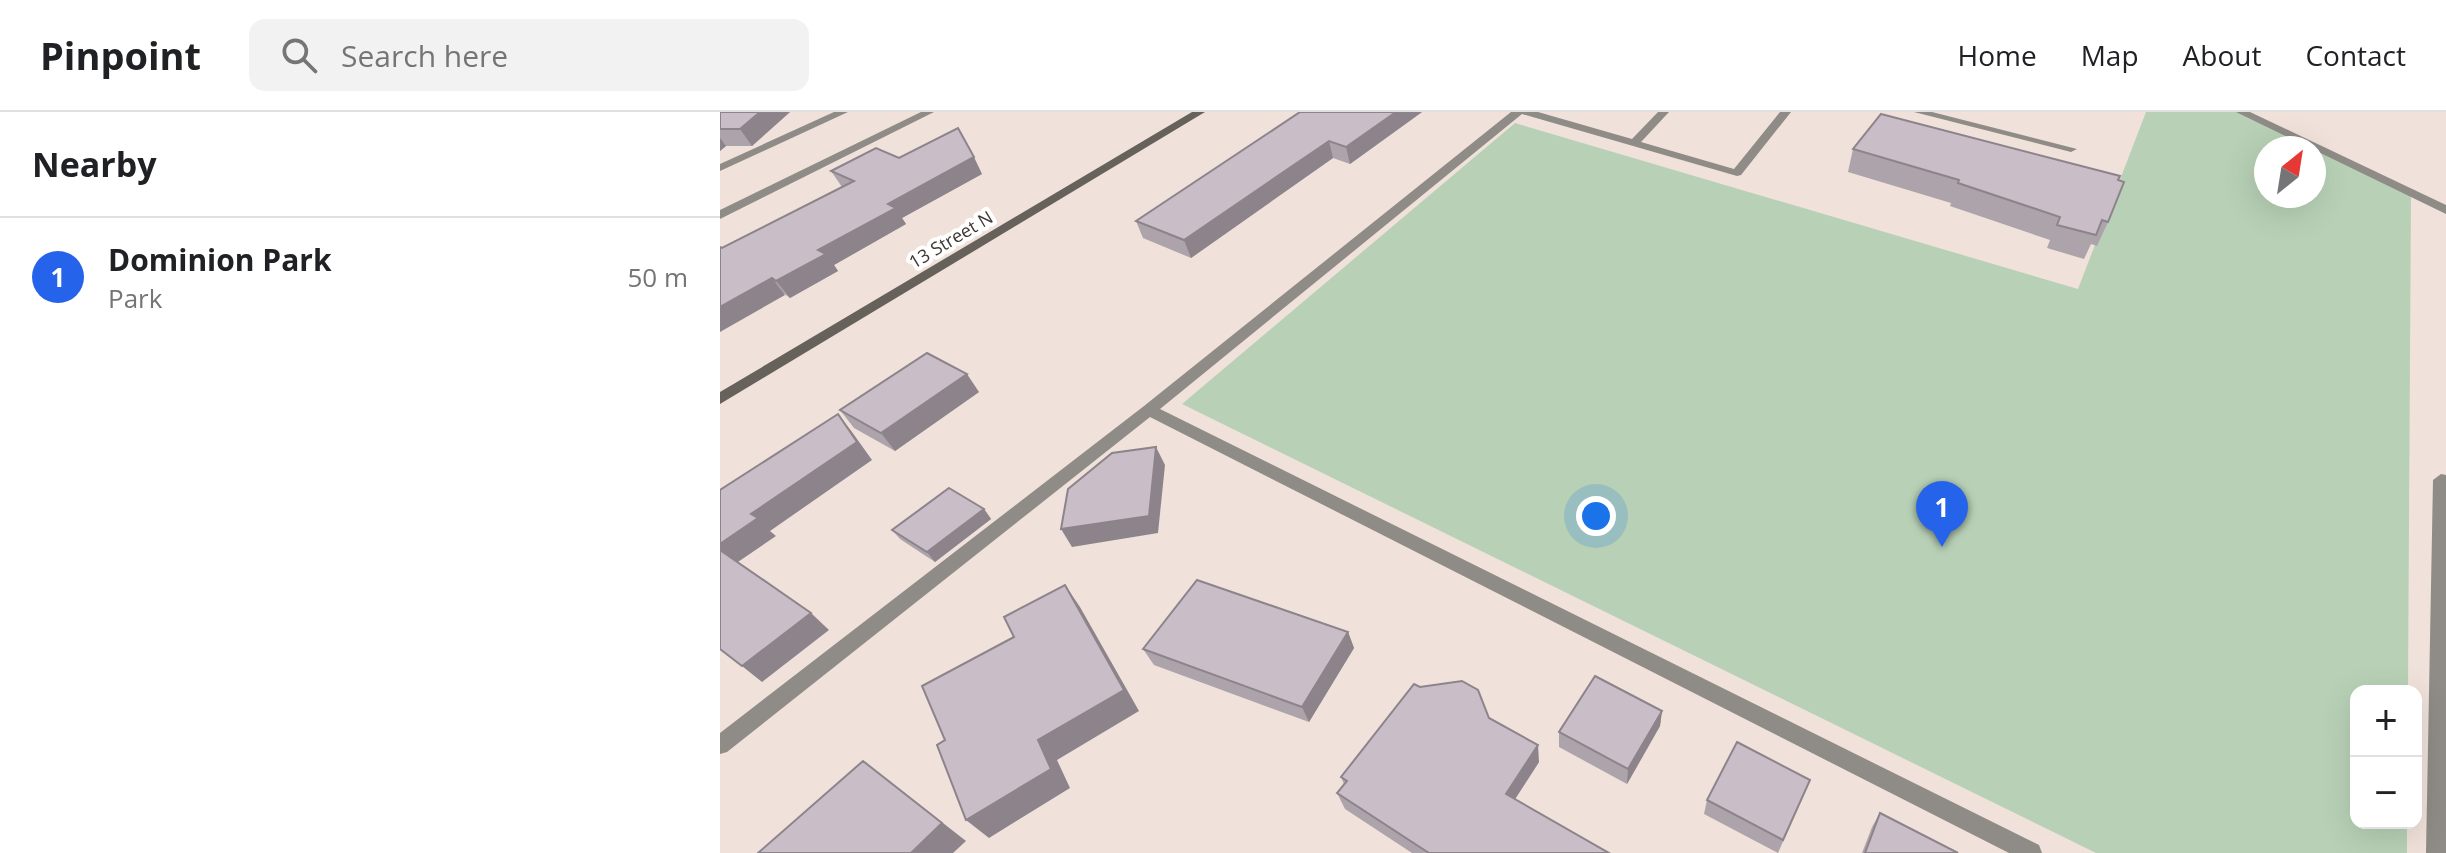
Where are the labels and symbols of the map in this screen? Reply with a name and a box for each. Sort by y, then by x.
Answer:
north arrow [2254,136,2326,208]
street label: 13 Street N [904,205,997,274]
pin: 1 [1916,481,1968,547]
your location [1576,496,1616,536]

